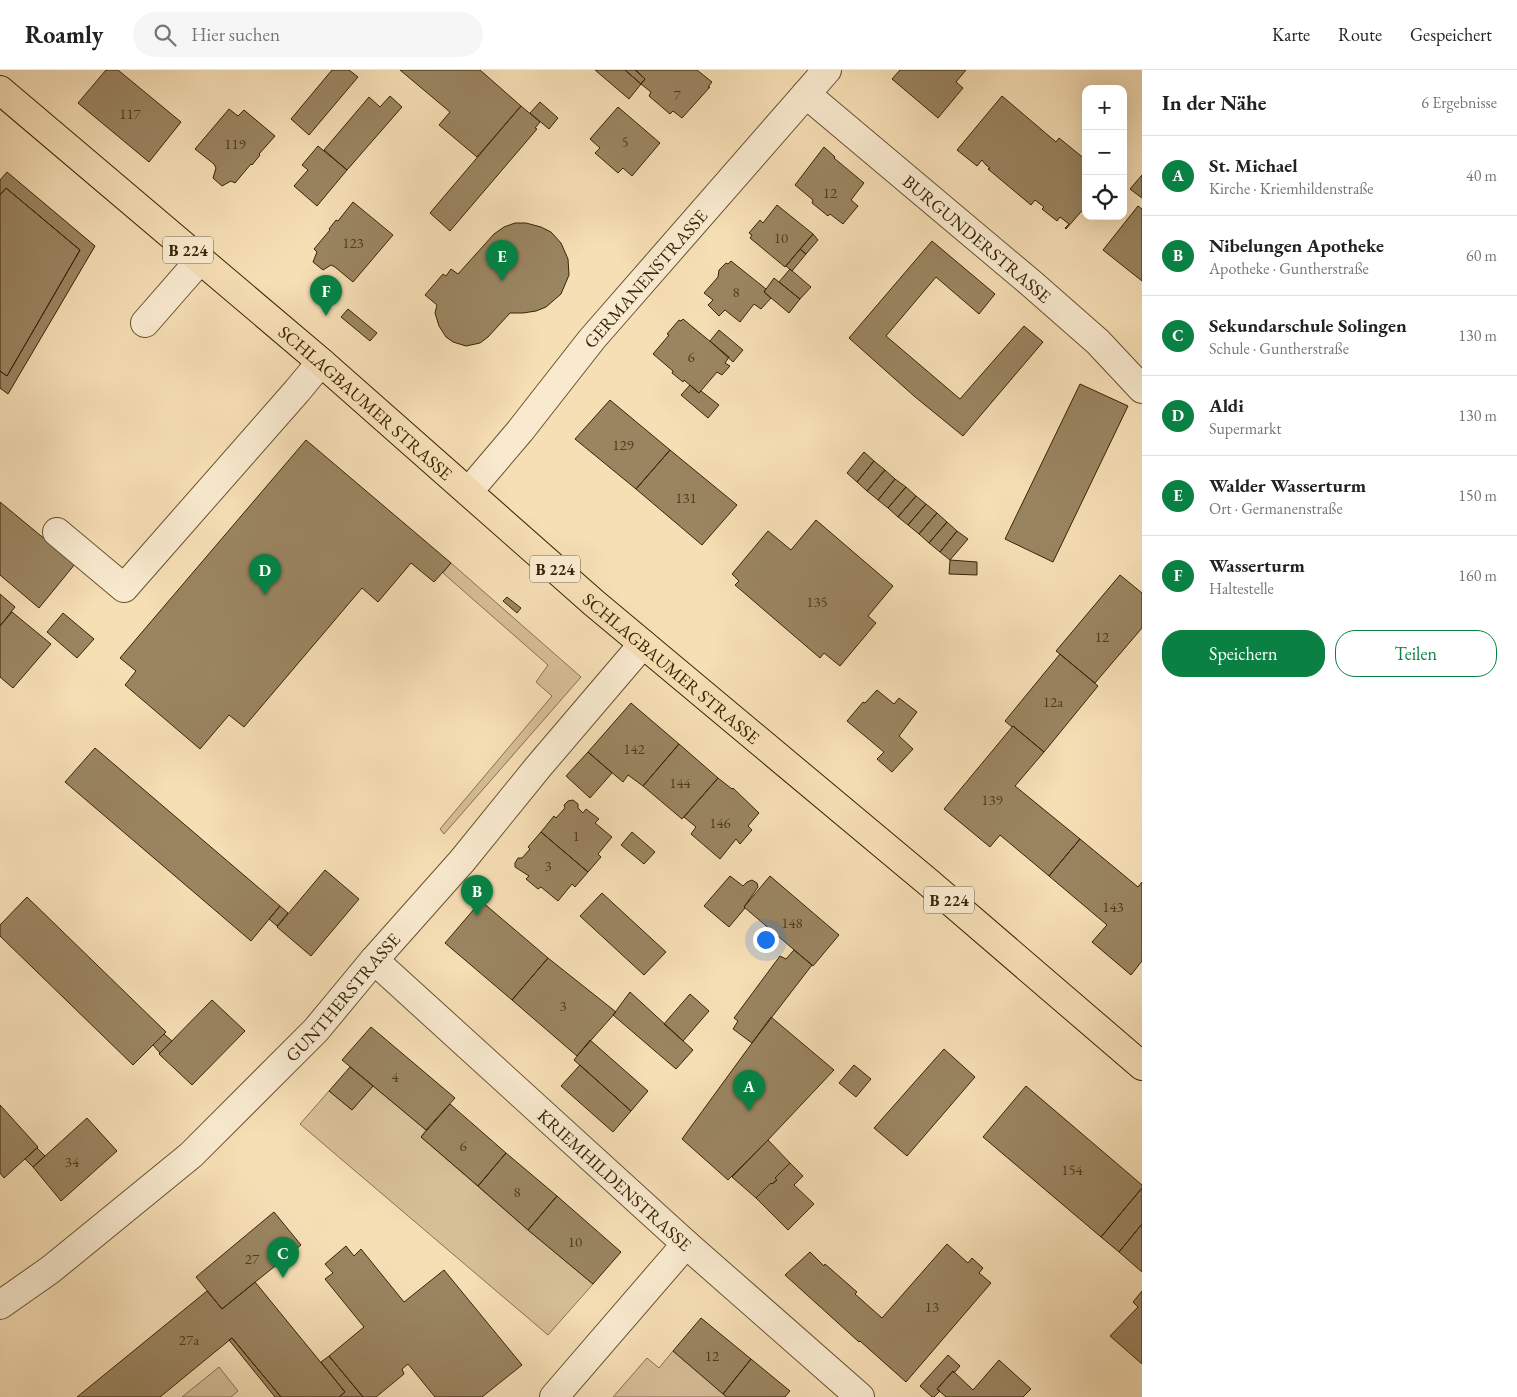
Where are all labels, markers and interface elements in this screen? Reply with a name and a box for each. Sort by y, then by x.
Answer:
search box [133,12,483,57]
text: Roamly [25,19,103,50]
icon: search [151,21,179,49]
text: Hier suchen [191,22,280,47]
text: Karte [1272,23,1310,46]
text: Route [1338,23,1382,46]
text: Gespeichert [1410,23,1492,46]
house number: 7 [673,85,681,104]
map controls [1082,85,1127,220]
button: + [1082,85,1127,130]
text: In der Nähe [1162,89,1267,116]
text: 6 Ergebnisse [1421,92,1497,113]
house number: 117 [119,104,142,123]
button: − [1082,130,1127,175]
house number: 5 [621,132,629,151]
house number: 119 [224,134,246,153]
text: St. Michael [1209,153,1298,178]
text: A [1172,165,1184,186]
text: 40 m [1466,165,1497,186]
street label: BURGUNDERSTRASSE [898,169,1056,307]
button: locate [1082,175,1127,220]
text: Kirche · Kriemhildenstraße [1209,178,1374,199]
house number: 12 [823,183,838,202]
street label: GERMANENSTRASSE [578,204,712,352]
house number: 10 [774,228,788,247]
house number: 123 [342,233,364,252]
text: Nibelungen Apotheke [1209,233,1384,258]
road number: B 224 [163,236,213,264]
pin: E [486,240,518,281]
text: B [1173,245,1183,266]
text: 60 m [1466,245,1497,266]
text: Apotheke · Guntherstraße [1209,258,1369,279]
pin: F [310,275,342,316]
house number: 8 [732,282,740,301]
text: Sekundarschule Solingen [1209,313,1407,338]
street label: SCHLAGBAUMER STRASSE [274,320,458,485]
text: C [1172,325,1184,346]
text: 130 m [1458,325,1497,346]
text: Schule · Guntherstraße [1209,338,1349,359]
house number: 6 [687,347,695,366]
text: Aldi [1209,393,1244,418]
text: D [1172,405,1184,426]
text: 130 m [1458,405,1497,426]
text: Supermarkt [1209,418,1281,439]
house number: 129 [612,435,634,454]
text: Walder Wasserturm [1209,473,1366,498]
text: E [1173,485,1183,506]
text: 150 m [1458,485,1497,506]
house number: 131 [675,488,697,507]
text: Ort · Germanenstraße [1209,498,1343,519]
text: Wasserturm [1209,553,1305,578]
pin: D [249,554,281,595]
road number: B 224 [530,556,580,582]
text: F [1174,565,1182,586]
text: 160 m [1458,565,1497,586]
text: Haltestelle [1209,578,1274,599]
street label: SCHLAGBAUMER STRASSE [578,587,765,748]
house number: 135 [806,592,828,611]
house number: 12 [1095,627,1110,646]
button: Speichern [1162,630,1325,677]
button: Teilen [1335,630,1497,677]
house number: 12a [1043,692,1063,711]
house number: 142 [623,739,646,758]
house number: 144 [669,773,692,792]
house number: 139 [981,790,1003,809]
house number: 146 [709,813,731,832]
house number: 1 [572,826,580,845]
house number: 3 [544,856,552,875]
pin: B [461,875,493,916]
road number: B 224 [924,886,974,914]
house number: 143 [1102,897,1124,916]
house number: 148 [781,913,803,932]
your location [753,927,779,953]
street label: GUNTHERSTRASSE [280,928,405,1066]
house number: 3 [559,996,567,1015]
house number: 4 [391,1067,399,1086]
pin: A [733,1070,765,1111]
street label: KRIEMHILDENSTRASSE [533,1104,697,1255]
house number: 6 [459,1136,467,1155]
house number: 34 [65,1152,80,1171]
house number: 154 [1061,1160,1084,1179]
house number: 8 [513,1182,521,1201]
house number: 10 [568,1232,582,1251]
pin: C [267,1237,299,1278]
house number: 27 [245,1249,260,1268]
house number: 13 [925,1297,939,1316]
house number: 27a [179,1330,199,1349]
house number: 12 [705,1346,720,1365]

